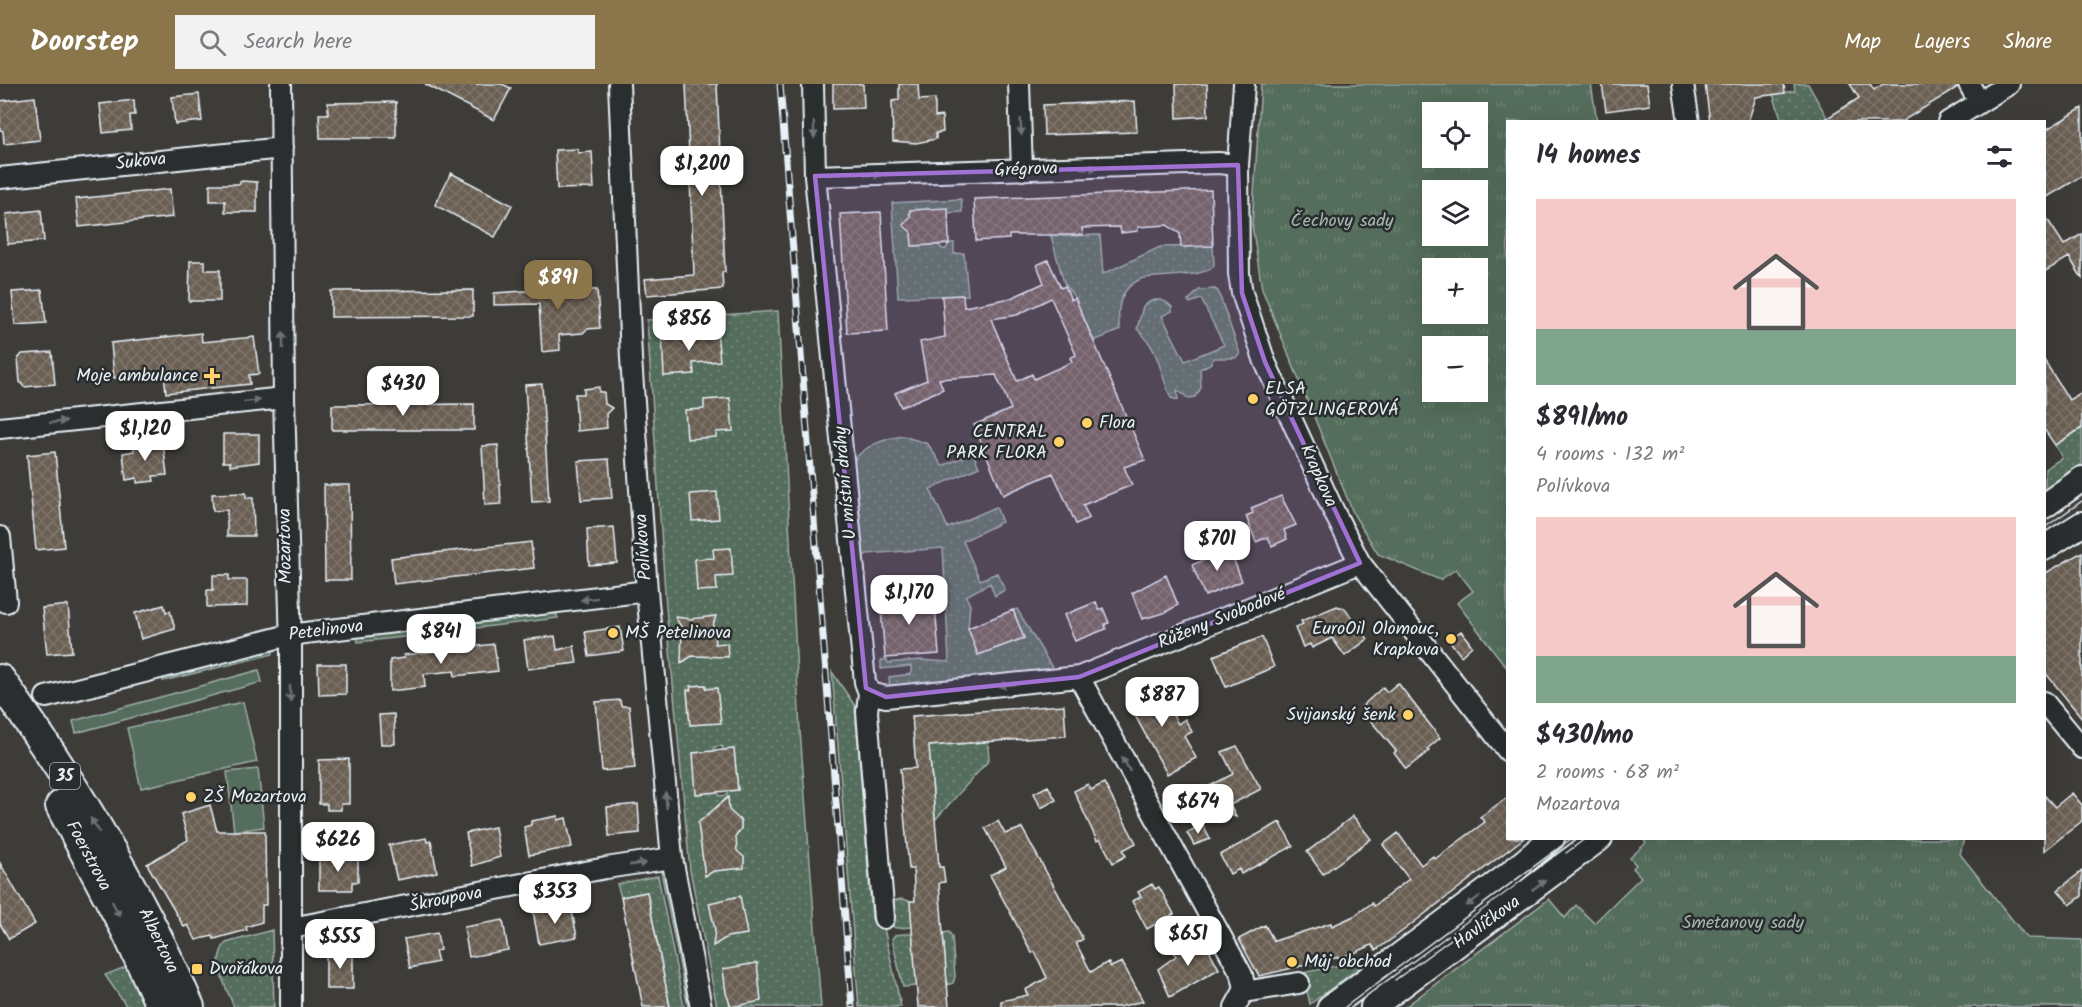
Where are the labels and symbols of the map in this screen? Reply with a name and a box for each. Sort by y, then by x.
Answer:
one-way arrow [1016,118,1025,137]
one-way arrow [809,121,819,140]
street label: Sukova [114,145,168,179]
pin: $1,200 [653,146,751,197]
street label: Grégrova [994,154,1058,186]
one-way arrow [1079,163,1098,172]
one-way arrow [864,170,883,180]
park label: Čechovy sady [1290,207,1394,236]
pin: $891 [522,260,594,311]
pin: $856 [653,301,725,352]
one-way arrow [278,330,288,349]
place label: Moje ambulance [76,362,198,391]
pin: $430 [367,366,439,417]
marker: Moje ambulance [203,367,221,385]
place label: ELSA GÖTZLINGEROVÁ [1265,375,1399,425]
marker: ELSA GÖTZLINGEROVÁ [1246,392,1260,406]
one-way arrow [243,396,262,406]
place label: Flora [1099,409,1135,438]
pin: $1,120 [96,411,194,462]
marker: Flora [1080,416,1094,430]
one-way arrow [49,417,68,426]
place label: CENTRAL PARK FLORA [946,418,1047,468]
street label: U místní dráhy [827,424,865,541]
marker: CENTRAL PARK FLORA [1052,435,1066,449]
street label: Krapkova [1291,440,1345,512]
street label: Mozartova [271,508,301,584]
street label: Polívkova [627,513,661,581]
pin: $701 [1181,521,1253,572]
pin: $1,170 [860,575,958,626]
street label: Růženy Svobodové [1154,580,1291,658]
one-way arrow [580,594,599,603]
street label: Petelinova [287,612,365,650]
pin: $841 [405,614,477,665]
place label: EuroOil Olomouc, Krapkova [1312,615,1439,665]
place label: MŠ Petelinova [625,619,731,648]
marker: MŠ Petelinova [606,626,620,640]
marker: EuroOil Olomouc, Krapkova [1444,632,1458,646]
pin: $887 [1126,677,1198,728]
one-way arrow [998,680,1017,690]
one-way arrow [285,684,295,703]
place label: Svijanský šenk [1286,701,1397,730]
marker: Svijanský šenk [1401,708,1415,722]
one-way arrow [1121,756,1131,773]
road number: 35 [50,763,80,789]
place label: ZŠ Mozartova [203,783,307,812]
pin: $674 [1162,784,1234,835]
marker: ZŠ Mozartova [184,790,198,804]
one-way arrow [662,791,671,810]
street label: Foerstrova [57,815,119,897]
one-way arrow [90,817,101,833]
pin: $626 [302,822,374,873]
one-way arrow [628,859,647,868]
pin: $353 [519,874,591,925]
street label: Škroupova [407,879,485,921]
one-way arrow [1532,879,1547,891]
street label: Havlíčkova [1447,888,1527,958]
one-way arrow [1466,895,1482,907]
one-way arrow [111,900,121,917]
street label: Albertova [130,903,186,979]
park label: Smetanovy sady [1682,909,1805,938]
pin: $651 [1152,916,1224,967]
pin: $555 [304,919,376,970]
place label: Můj obchod [1304,948,1392,977]
place label: Dvořákova [209,955,283,984]
marker: Můj obchod [1285,955,1299,969]
marker: Dvořákova [190,962,204,976]

